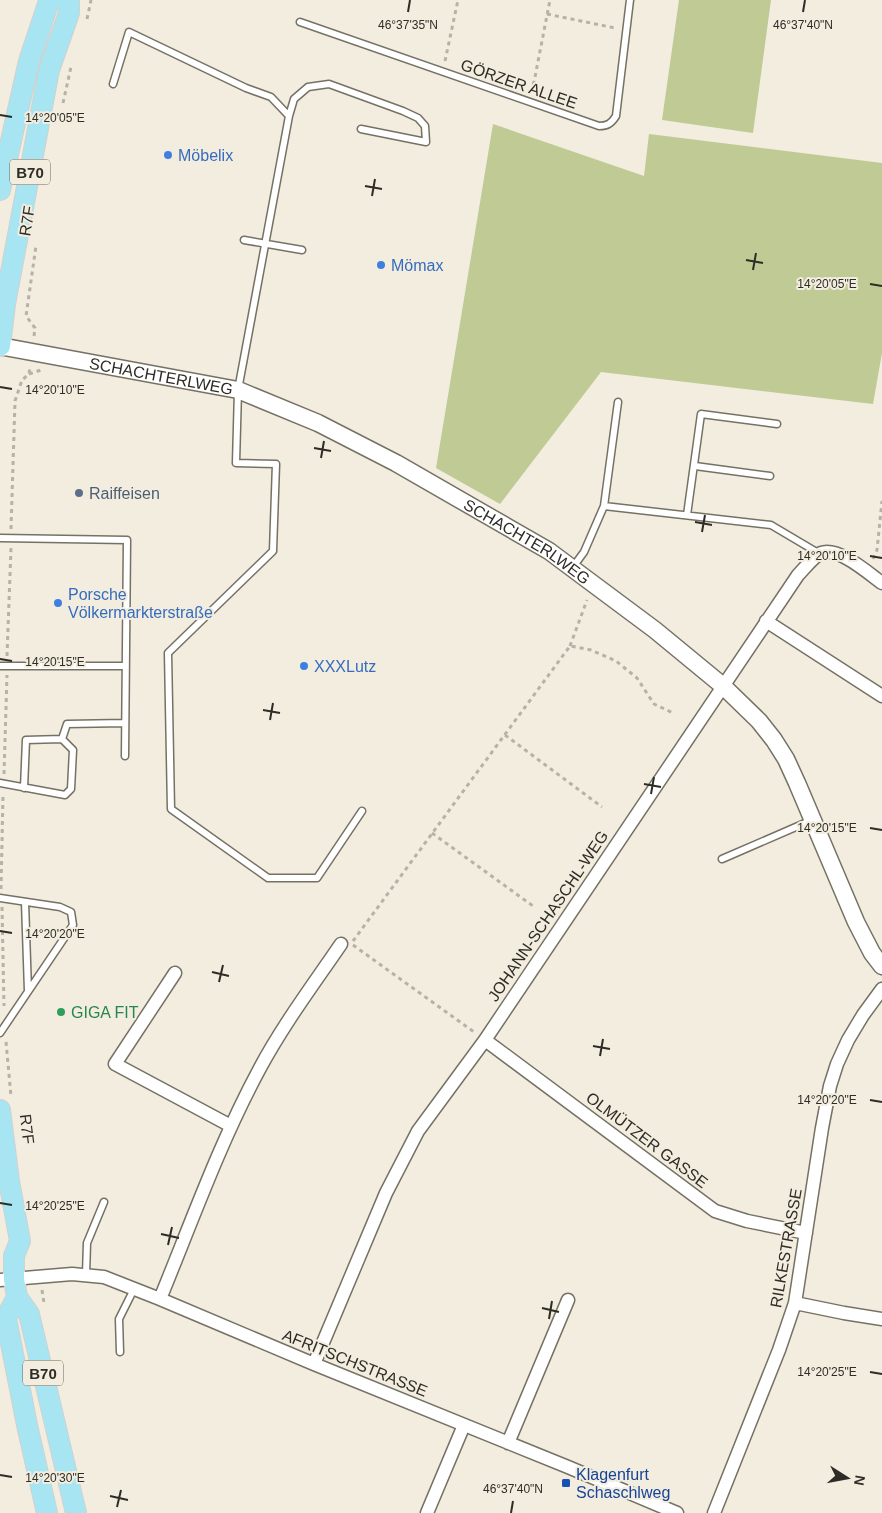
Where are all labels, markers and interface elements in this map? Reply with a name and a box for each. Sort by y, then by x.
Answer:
text: 46°37'35"N [378,18,438,32]
text: 46°37'40"N [773,18,833,32]
street label: GÖRZER ALLEE [459,56,579,112]
text: 14°20'05"E [25,111,85,125]
place label: Möbelix [178,147,233,164]
marker: Möbelix [162,149,174,161]
road number: B70 [10,160,50,184]
street label: R7F [16,205,38,237]
place label: Mömax [391,257,443,274]
marker: Mömax [375,259,387,271]
text: 14°20'05"E [797,277,857,291]
street label: SCHACHTERLWEG [88,354,234,397]
text: 14°20'10"E [25,383,85,397]
place label: Raiffeisen [89,485,160,502]
marker: Raiffeisen [73,487,85,499]
street label: SCHACHTERLWEG [461,496,593,587]
text: 14°20'10"E [797,549,857,563]
place label: Porsche Völkermarkterstraße [68,586,213,621]
marker: Porsche Völkermarkterstraße [52,597,64,609]
text: 14°20'15"E [25,655,85,669]
place label: XXXLutz [314,658,376,675]
marker: XXXLutz [298,660,310,672]
text: 14°20'15"E [797,821,857,835]
street label: JOHANN-SCHASCHL-WEG [485,828,611,1004]
text: 14°20'20"E [25,927,85,941]
place label: GIGA FIT [71,1004,139,1021]
marker: GIGA FIT [55,1006,67,1018]
street label: OLMÜTZER GASSE [583,1089,711,1191]
text: 14°20'20"E [797,1093,857,1107]
street label: R7F [17,1113,37,1145]
street label: RILKESTRASSE [767,1187,805,1309]
text: 14°20'25"E [25,1199,85,1213]
street label: AFRITSCHSTRASSE [280,1326,430,1400]
road number: B70 [23,1360,63,1386]
text: 14°20'25"E [797,1365,857,1379]
north arrow [822,1453,872,1503]
place label: Klagenfurt Schaschlweg [576,1466,670,1501]
text: 14°20'30"E [25,1471,85,1485]
text: N [851,1474,869,1487]
marker: Klagenfurt Schaschlweg [560,1477,572,1489]
text: 46°37'40"N [483,1482,543,1496]

